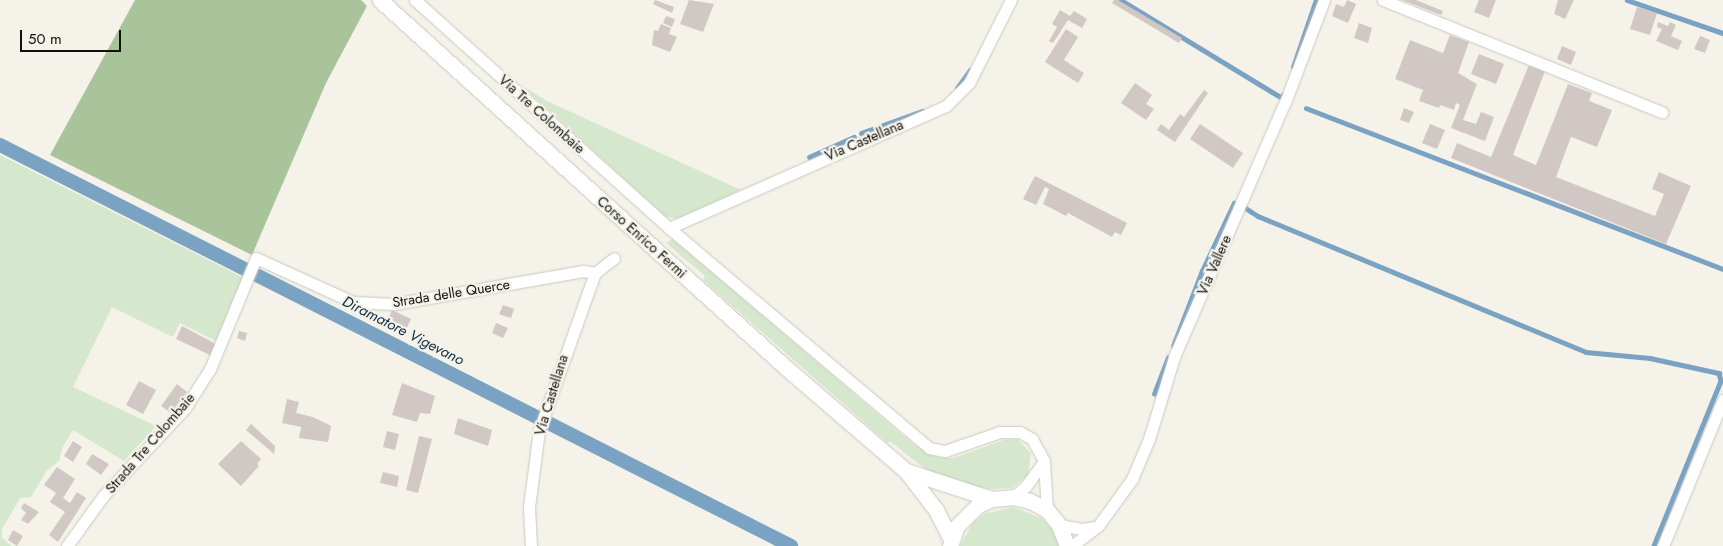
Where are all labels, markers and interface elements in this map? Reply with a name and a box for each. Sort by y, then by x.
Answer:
scale bar [22,20,124,52]
text: 50 m [28,28,62,50]
street label: Via Tre Colombaie [496,71,588,157]
street label: Via Castellana [822,116,906,164]
street label: Corso Enrico Fermi [594,192,690,282]
street label: Via Vallere [1193,232,1235,298]
street label: Strada delle Querce [391,275,511,311]
water label: Diramatore Vigevano [339,293,467,369]
street label: Via Castellana [531,353,571,437]
street label: Strada Tre Colombaie [102,389,198,497]

